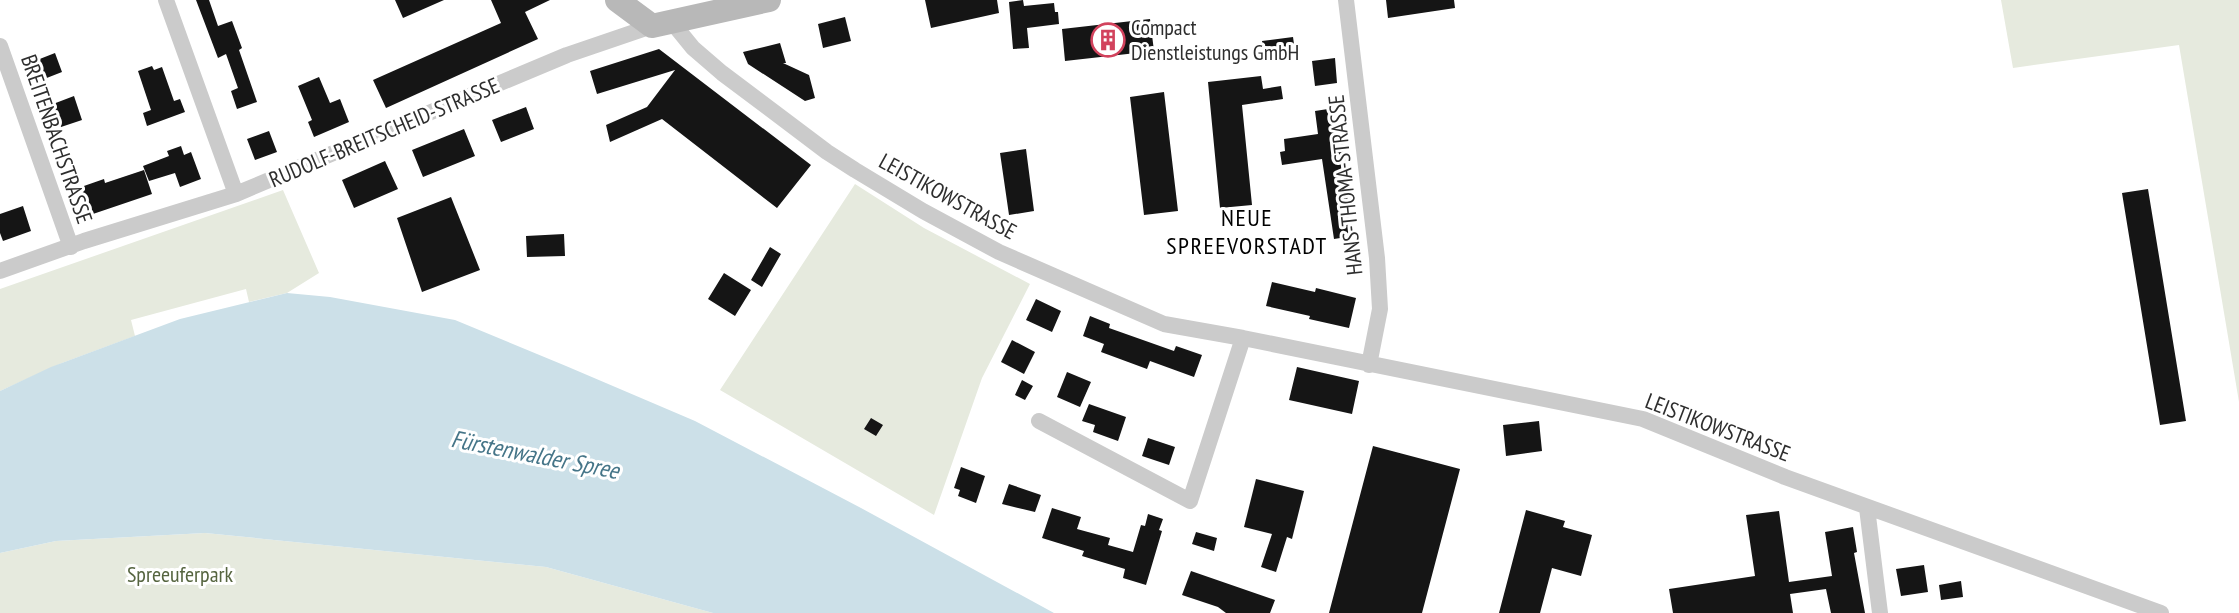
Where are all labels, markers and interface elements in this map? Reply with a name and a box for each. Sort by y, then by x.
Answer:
place label: Compact Dienstleistungs GmbH [1131,13,1299,66]
building icon: Compact Dienstleistungs GmbH [1090,22,1126,58]
street label: BREITENBACHSTRASSE [15,51,99,227]
street label: RUDOLF-BREITSCHEID-STRASSE [265,71,503,193]
street label: HANS-THOMA-STRASSE [1322,93,1368,277]
street label: LEISTIKOWSTRASSE [874,147,1022,245]
district label: NEUE SPREEVORSTADT [1166,202,1328,261]
street label: LEISTIKOWSTRASSE [1642,387,1794,467]
water label: Fürstenwalder Spree [449,423,624,486]
park label: Spreeuferpark [127,560,234,588]

